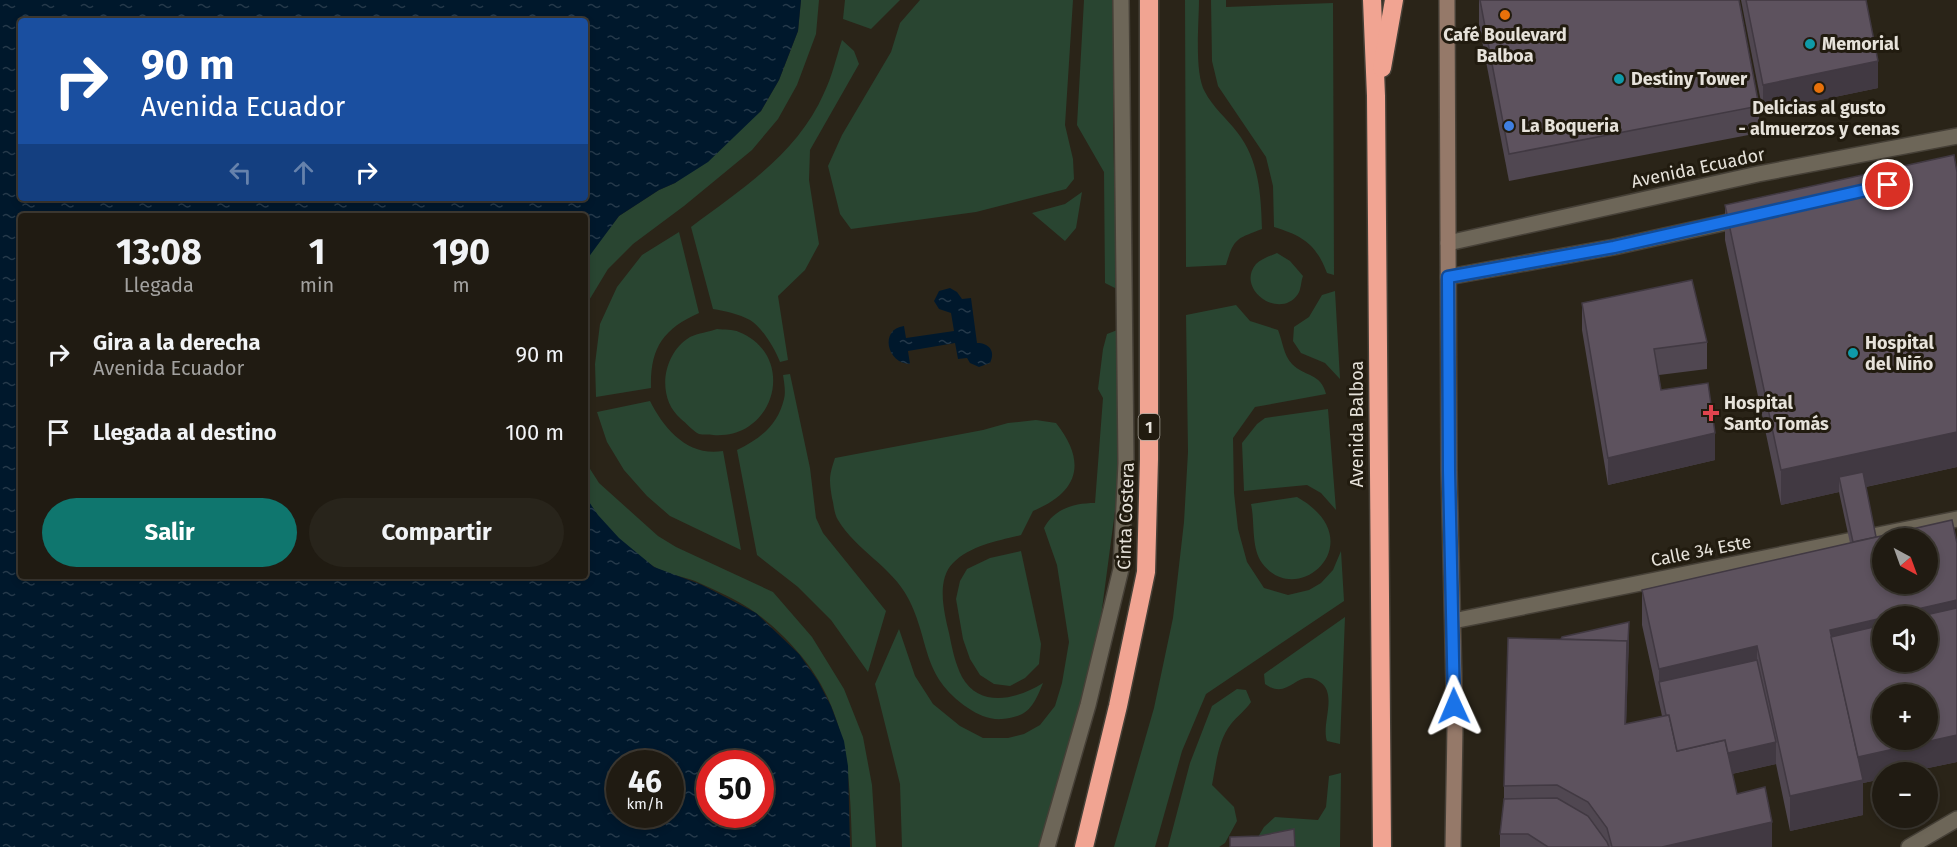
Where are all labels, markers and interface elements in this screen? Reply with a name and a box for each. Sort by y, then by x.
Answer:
marker: Café Boulevard Balboa [1498,8,1512,22]
place label: Café Boulevard Balboa [1443,24,1567,67]
place label: Memorial [1822,33,1900,55]
marker: Memorial [1803,37,1817,51]
text: 90 m [141,40,235,90]
icon: right [42,42,120,120]
place label: Destiny Tower [1631,68,1748,90]
marker: Destiny Tower [1612,72,1626,86]
marker: Delicias al gusto - almuerzos y cenas [1812,81,1826,95]
text: Avenida Ecuador [141,91,345,123]
place label: Delicias al gusto - almuerzos y cenas [1738,97,1900,140]
place label: La Boqueria [1521,115,1619,137]
marker: La Boqueria [1502,119,1516,133]
street label: Avenida Ecuador [1629,143,1767,193]
icon: left [224,156,257,189]
icon: ahead [287,156,320,189]
icon: right [350,156,383,189]
pin [1862,159,1913,210]
icon: arrive [1871,168,1904,201]
text: 13:08 [116,230,202,274]
text: 1 [309,230,325,274]
text: 190 [432,230,490,274]
text: Llegada [124,273,194,297]
text: min [300,273,334,297]
text: m [453,273,470,297]
text: Gira a la derecha [93,329,261,356]
place label: Hospital del Niño [1865,332,1934,375]
icon: right [42,338,75,371]
text: 90 m [515,341,564,368]
marker: Hospital del Niño [1846,346,1860,360]
text: Avenida Ecuador [93,356,244,380]
street label: Avenida Balboa [1346,361,1368,487]
place label: Hospital Santo Tomás [1724,392,1829,435]
marker: Hospital Santo Tomás [1702,404,1720,422]
road number: 1 [1138,414,1160,440]
icon: arrive [42,416,75,449]
text: Llegada al destino [93,419,277,446]
text: 100 m [505,419,564,446]
street label: Cinta Costera [1113,462,1139,570]
button: Salir [42,498,297,567]
button: Compartir [309,498,564,567]
north arrow [1872,528,1938,594]
map controls [1872,528,1938,828]
street label: Calle 34 Este [1649,530,1753,572]
button: sound [1872,606,1938,672]
position arrow [1422,674,1486,738]
button: + [1872,684,1938,750]
speed limit sign: 50 [696,750,774,828]
button: − [1872,762,1938,828]
text: 46 [628,764,662,800]
text: km/h [626,795,664,813]

